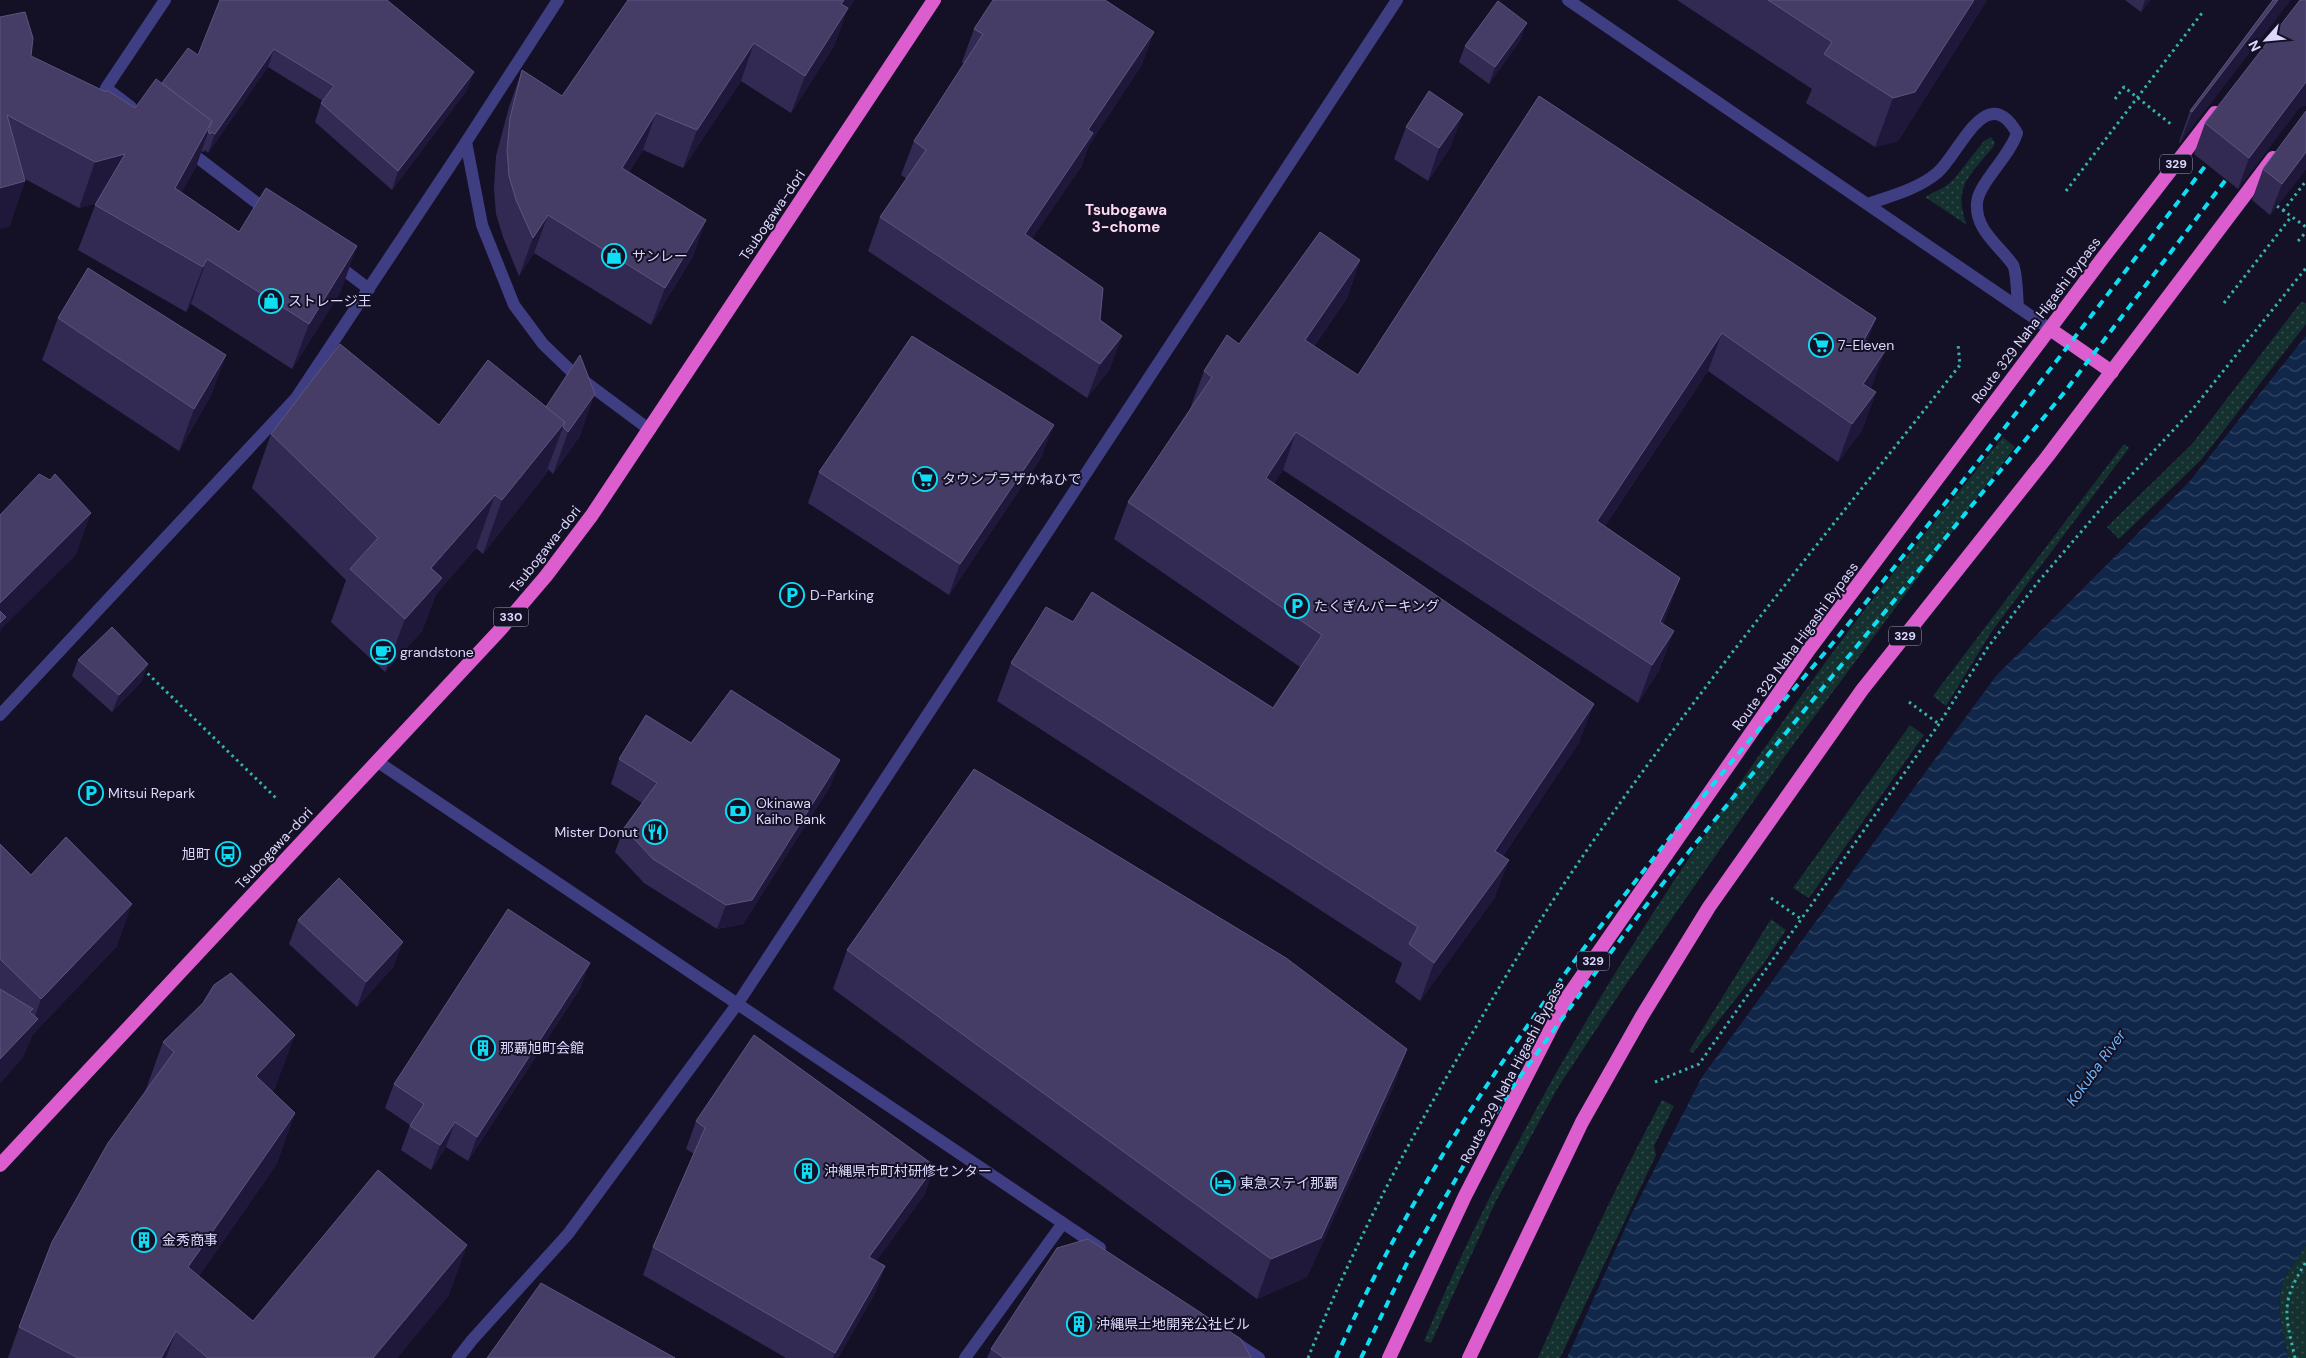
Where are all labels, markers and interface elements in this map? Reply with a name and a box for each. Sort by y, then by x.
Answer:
north arrow [2241,15,2291,65]
text: N [2244,37,2265,55]
road number: 329 [2160,154,2192,173]
street label: Tsubogawa-dori [735,166,809,264]
district label: Tsubogawa 3-chome [1085,200,1167,237]
street label: Route 329 Naha Higashi Bypass [1968,233,2104,407]
shop icon: サンレー [601,243,627,269]
place label: サンレー [632,247,688,265]
shop icon: ストレージ王 [258,288,284,314]
place label: ストレージ王 [288,292,372,310]
supermarket icon: 7-Eleven [1808,332,1834,358]
place label: 7-Eleven [1838,336,1894,354]
supermarket icon: タウンプラザかねひで [912,466,938,492]
place label: タウンプラザかねひで [942,470,1082,488]
street label: Tsubogawa-dori [506,502,584,596]
street label: Route 329 Naha Higashi Bypass [1728,558,1862,734]
parking icon: D-Parking [779,582,805,608]
place label: D-Parking [810,586,874,604]
parking icon: たくぎんパーキング [1284,593,1310,619]
place label: たくぎんパーキング [1314,597,1440,615]
road number: 330 [494,608,528,626]
road number: 329 [1889,626,1921,646]
cafe icon: grandstone [370,639,396,665]
place label: grandstone [400,643,474,661]
parking icon: Mitsui Repark [78,780,104,806]
place label: Mitsui Repark [108,784,195,802]
place label: Okinawa Kaiho Bank [756,794,826,828]
bank icon: Okinawa Kaiho Bank [725,798,751,824]
street label: Tsubogawa-dori [232,803,316,893]
restaurant icon: Mister Donut [642,819,668,845]
place label: Mister Donut [555,823,638,841]
bus stop icon: 旭町 [215,841,241,867]
place label: 旭町 [182,845,210,863]
road number: 329 [1577,951,1609,970]
street label: Route 329 Naha Higashi Bypass [1456,978,1568,1166]
water label: Kokuba River [2062,1026,2131,1110]
building icon: 那覇旭町会館 [470,1035,496,1061]
place label: 那覇旭町会館 [500,1039,584,1057]
building icon: 沖縄県市町村研修センター [794,1158,820,1184]
place label: 沖縄県市町村研修センター [824,1162,992,1180]
hotel icon: 東急ステイ那覇 [1210,1170,1236,1196]
place label: 東急ステイ那覇 [1240,1174,1338,1192]
building icon: 金秀商事 [131,1227,157,1253]
place label: 金秀商事 [162,1231,218,1249]
building icon: 沖縄県土地開発公社ビル [1066,1311,1092,1337]
place label: 沖縄県土地開発公社ビル [1096,1315,1250,1333]

